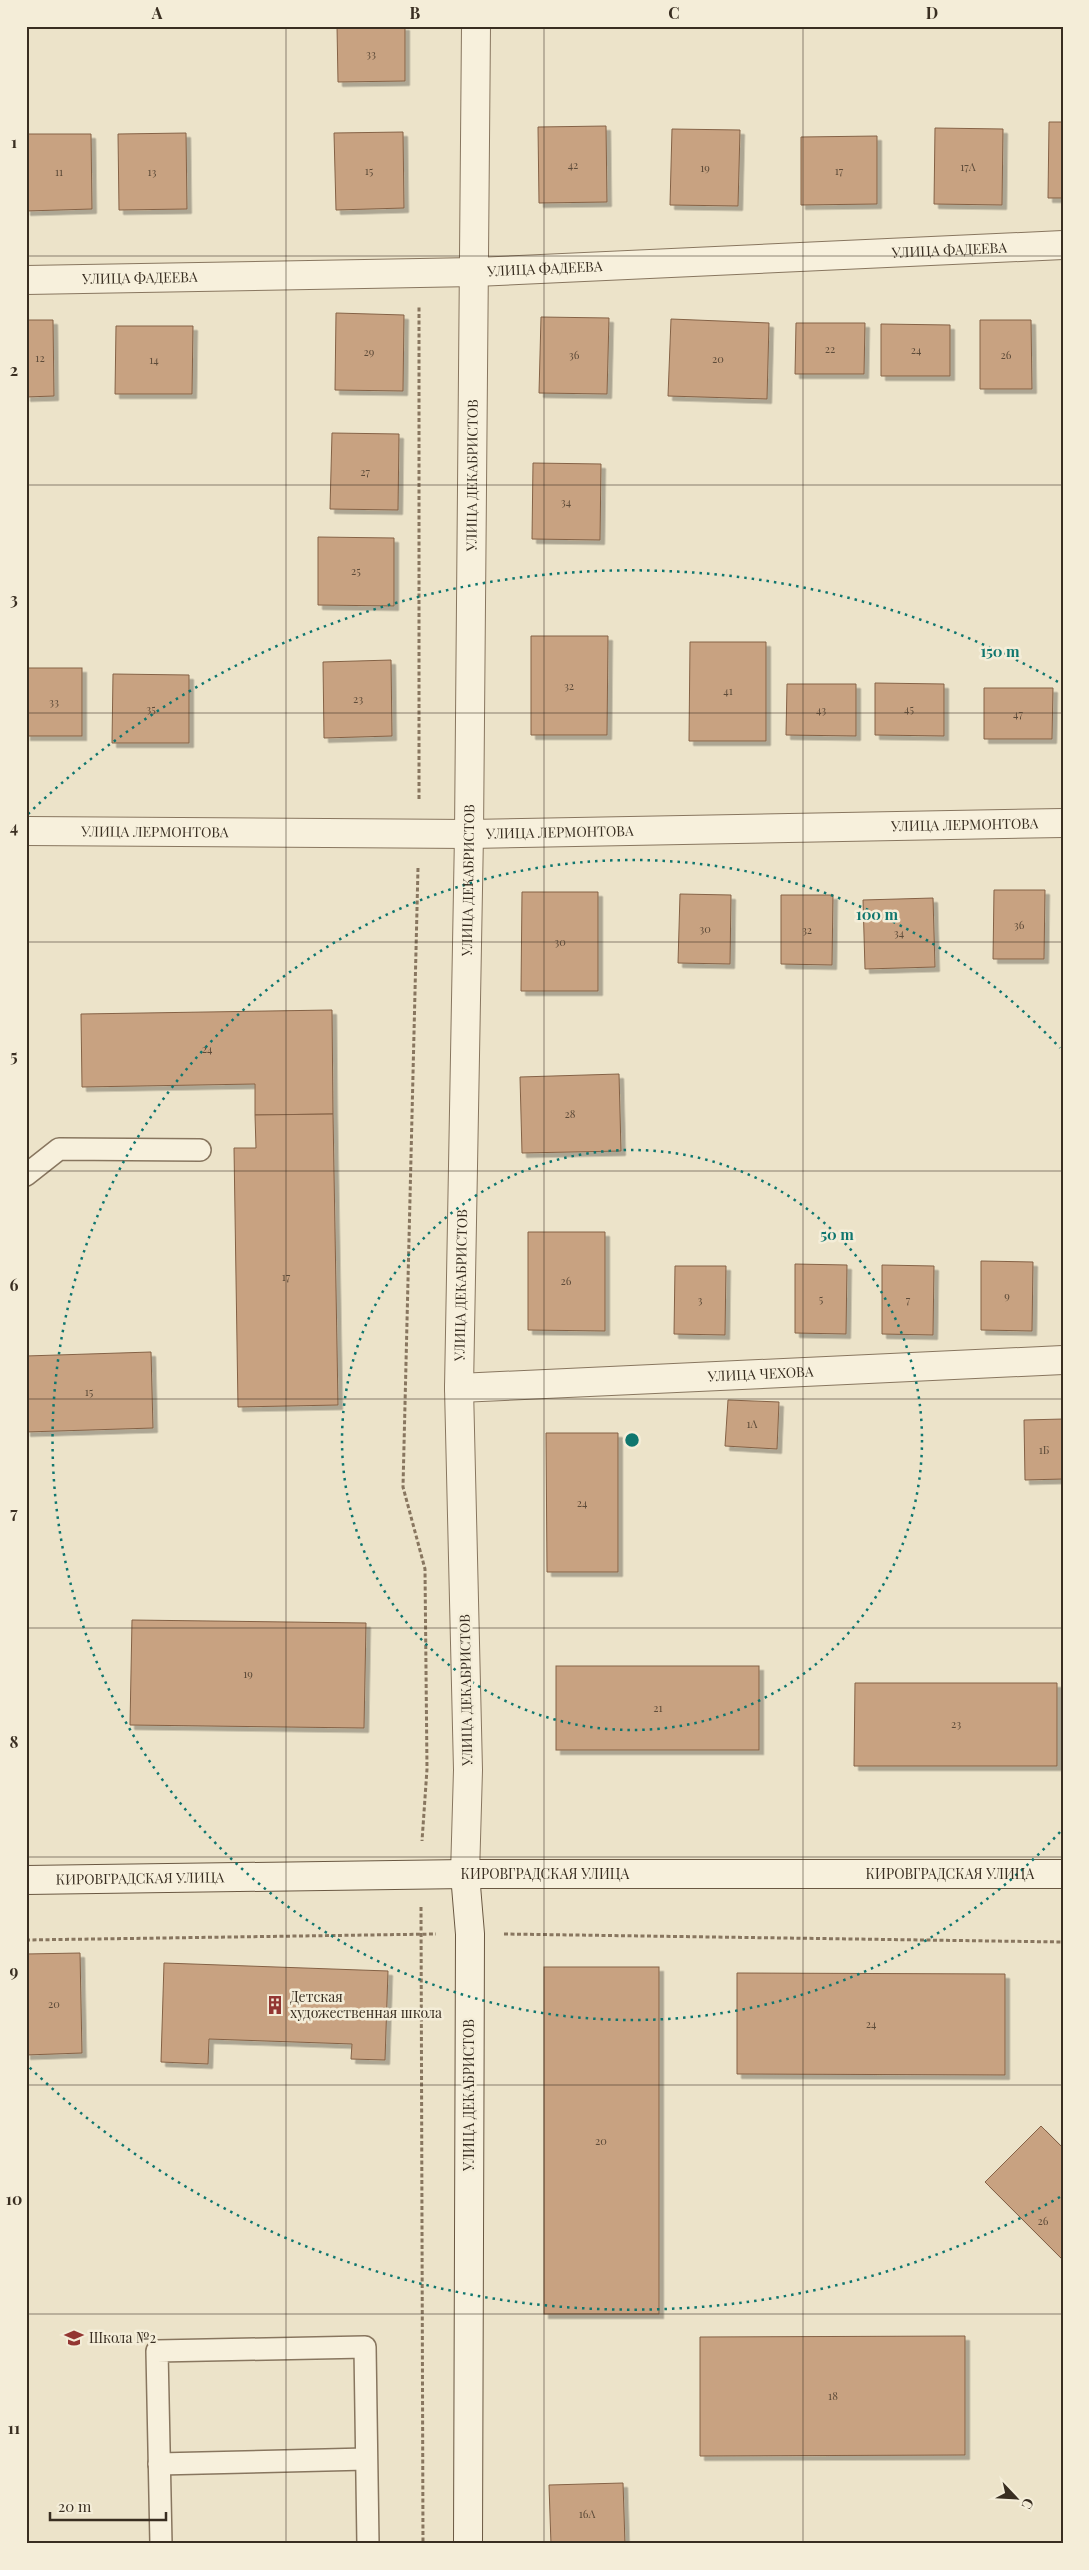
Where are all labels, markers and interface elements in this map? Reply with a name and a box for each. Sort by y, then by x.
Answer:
text: A [151,2,163,23]
text: B [410,2,421,23]
text: C [668,2,680,23]
text: D [926,2,938,23]
house number: 33 [366,46,376,61]
text: 1 [11,131,17,152]
house number: 42 [568,157,578,172]
house number: 17А [960,159,976,174]
house number: 19 [700,160,710,175]
house number: 15 [365,163,374,178]
house number: 17 [835,163,844,178]
house number: 11 [55,164,63,179]
house number: 13 [148,164,156,179]
street label: УЛИЦА ФАДЕЕВА [890,238,1008,262]
street label: УЛИЦА ФАДЕЕВА [486,256,603,280]
street label: УЛИЦА ФАДЕЕВА [81,267,198,288]
house number: 22 [825,341,835,356]
house number: 24 [911,342,922,357]
house number: 29 [364,344,375,359]
house number: 36 [569,347,580,362]
house number: 26 [1001,347,1012,362]
house number: 12 [35,350,45,365]
house number: 20 [712,351,724,366]
house number: 14 [149,352,159,367]
text: 2 [10,359,18,380]
street label: УЛИЦА ДЕКАБРИСТОВ [461,399,482,552]
house number: 27 [360,464,370,479]
house number: 34 [561,494,572,509]
house number: 25 [351,563,361,578]
text: 3 [10,588,18,609]
text: 150 m [980,641,1020,661]
house number: 32 [564,678,574,693]
house number: 41 [723,683,733,698]
house number: 23 [353,691,363,706]
house number: 33 [49,694,59,709]
house number: 35 [146,701,156,716]
house number: 45 [904,701,914,716]
house number: 43 [816,702,826,717]
house number: 47 [1013,706,1023,721]
street label: УЛИЦА ДЕКАБРИСТОВ [457,804,478,957]
street label: УЛИЦА ЛЕРМОНТОВА [890,813,1039,835]
text: 4 [10,816,18,837]
street label: УЛИЦА ЛЕРМОНТОВА [80,821,229,841]
street label: УЛИЦА ЛЕРМОНТОВА [485,821,634,843]
text: 100 m [856,904,899,924]
house number: 36 [1014,917,1025,932]
house number: 30 [699,921,711,936]
house number: 32 [802,922,812,937]
house number: 34 [894,925,905,940]
house number: 30 [554,934,566,949]
house number: 24 [202,1041,213,1056]
text: 5 [10,1045,18,1066]
house number: 28 [565,1106,576,1121]
street label: УЛИЦА ДЕКАБРИСТОВ [449,1209,471,1362]
text: 50 m [820,1224,854,1244]
house number: 17 [282,1269,291,1284]
house number: 26 [561,1273,572,1288]
text: 6 [10,1274,19,1295]
house number: 9 [1004,1288,1010,1303]
house number: 5 [819,1291,824,1306]
house number: 3 [698,1292,703,1307]
house number: 7 [906,1292,911,1307]
street label: УЛИЦА ЧЕХОВА [706,1362,814,1386]
house number: 15 [85,1384,94,1399]
house number: 1А [747,1416,758,1431]
centre of rings [623,1431,641,1449]
house number: 1Б [1039,1442,1050,1457]
house number: 24 [577,1495,588,1510]
text: 7 [10,1502,18,1523]
street label: УЛИЦА ДЕКАБРИСТОВ [455,1614,476,1767]
house number: 19 [243,1666,253,1681]
house number: 21 [653,1700,663,1715]
house number: 23 [951,1716,961,1731]
text: 8 [10,1731,19,1752]
street label: КИРОВГРАДСКАЯ УЛИЦА [461,1864,630,1883]
street label: КИРОВГРАДСКАЯ УЛИЦА [866,1864,1035,1883]
street label: КИРОВГРАДСКАЯ УЛИЦА [55,1867,225,1889]
text: 9 [10,1960,19,1981]
place label: Детская художественная школа [290,1987,442,2022]
building icon: Детская художественная школа [264,1994,286,2016]
house number: 20 [48,1996,60,2011]
house number: 24 [866,2016,877,2031]
street label: УЛИЦА ДЕКАБРИСТОВ [459,2019,478,2172]
house number: 20 [595,2133,607,2148]
text: 10 [6,2188,22,2209]
house number: 26 [1038,2213,1049,2228]
school or university icon: Школа №2 [63,2327,85,2349]
place label: Школа №2 [89,2328,156,2347]
house number: 18 [828,2388,838,2403]
text: 11 [8,2417,20,2438]
north arrow [992,2472,1042,2522]
scale bar [50,2490,166,2522]
text: С [1017,2495,1039,2512]
text: 20 m [58,2496,92,2516]
house number: 16А [579,2506,595,2521]

